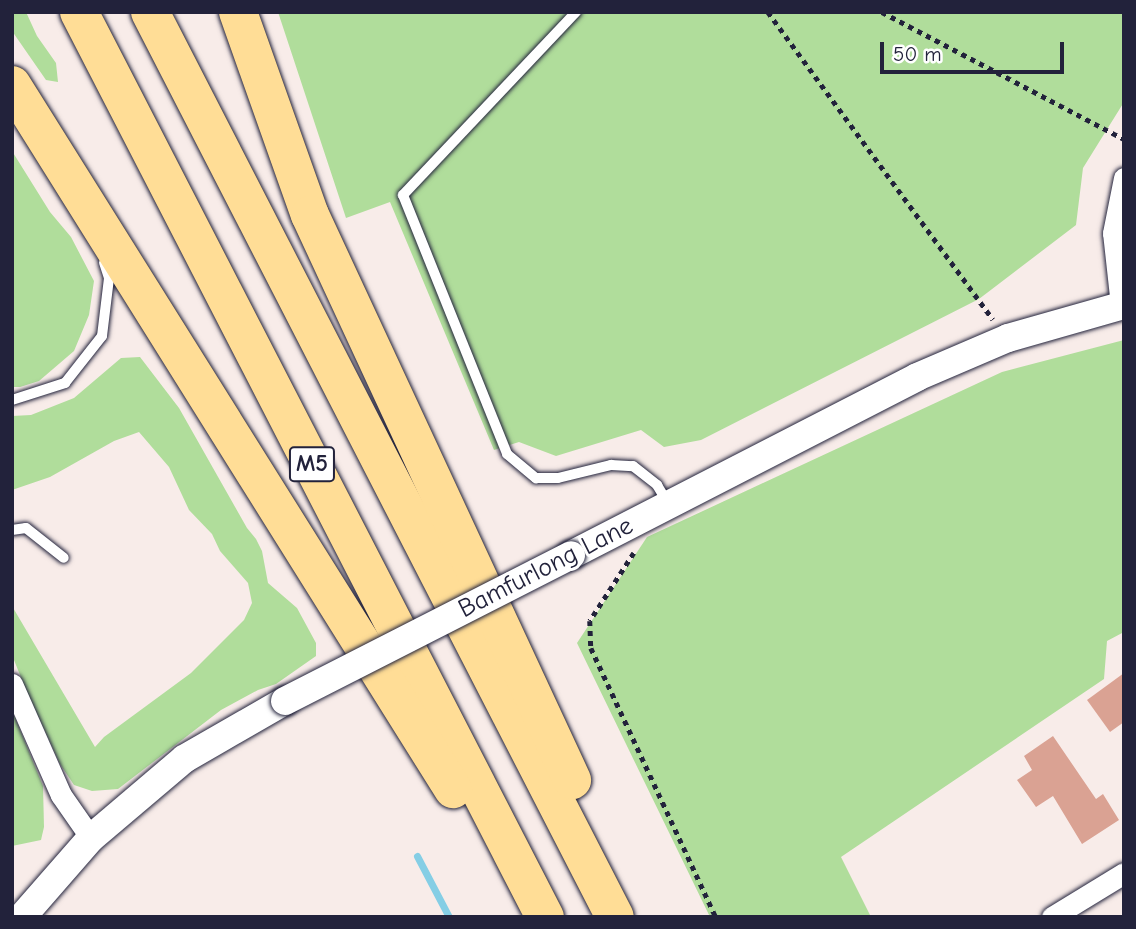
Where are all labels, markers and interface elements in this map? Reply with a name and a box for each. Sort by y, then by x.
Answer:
scale bar [884,28,1068,72]
text: 50 m [893,42,942,66]
road number: M5 [288,444,336,485]
street label: Bamfurlong Lane [454,511,638,625]

